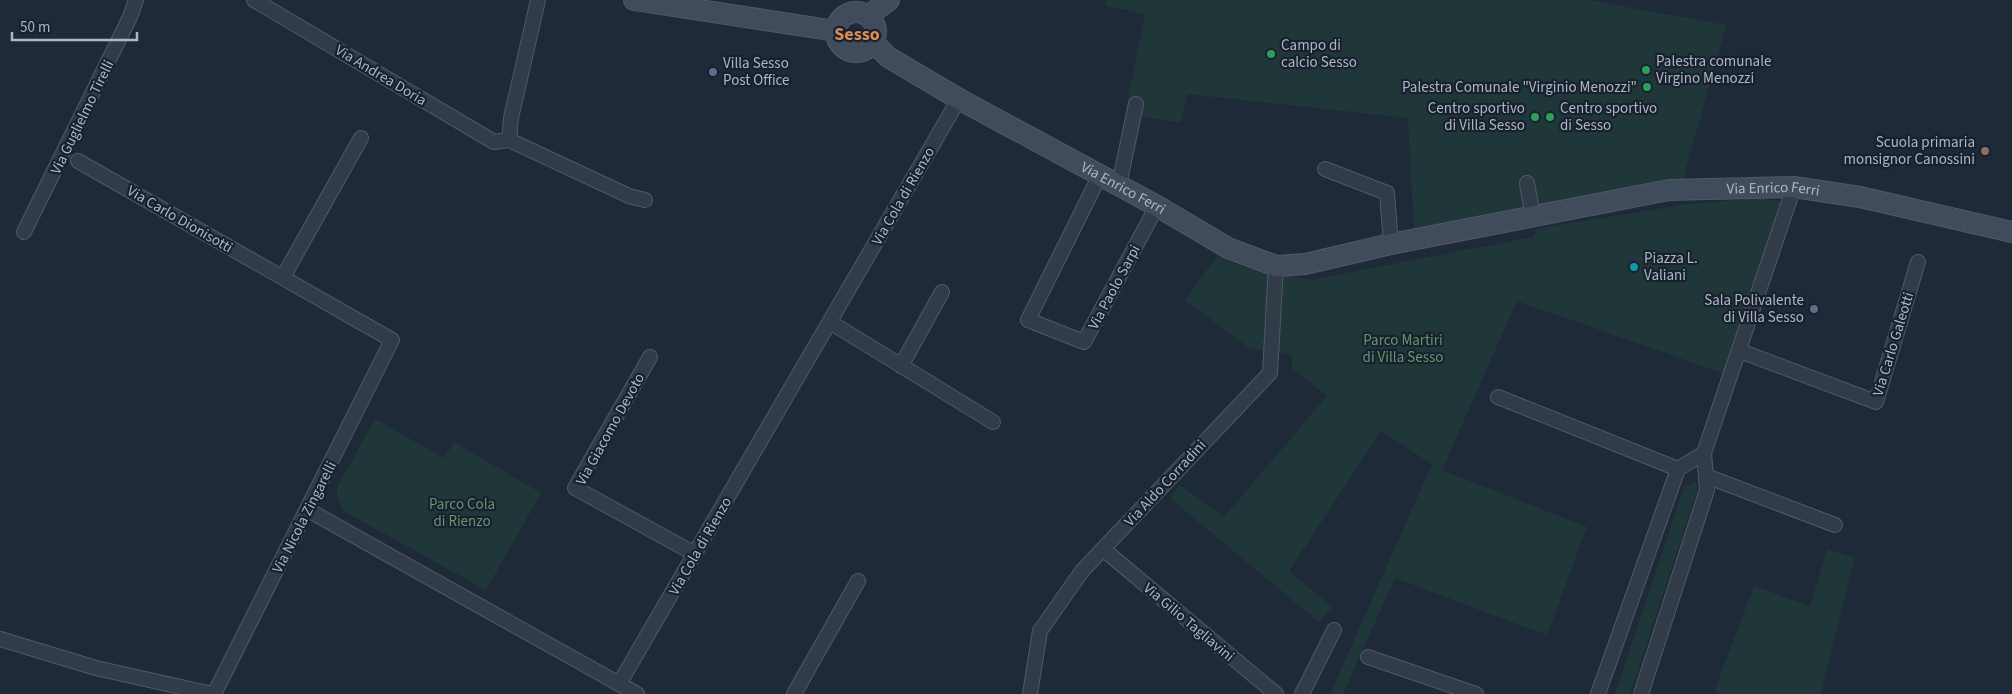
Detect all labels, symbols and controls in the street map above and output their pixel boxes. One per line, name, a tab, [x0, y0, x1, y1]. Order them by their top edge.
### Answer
scale bar	[12, 10, 138, 42]
text: 50 m	[20, 17, 50, 38]
district label: Sesso	[834, 22, 880, 47]
place label: Campo di calcio Sesso	[1281, 35, 1357, 73]
street label: Via Andrea Doria	[331, 40, 430, 111]
marker: Campo di calcio Sesso	[1265, 48, 1277, 60]
place label: Palestra comunale Virgino Menozzi	[1656, 51, 1771, 89]
place label: Villa Sesso Post Office	[723, 53, 790, 91]
street label: Via Guglielmo Tirelli	[46, 56, 119, 178]
marker: Palestra comunale Virgino Menozzi	[1640, 64, 1652, 76]
marker: Villa Sesso Post Office	[707, 66, 719, 78]
place label: Palestra Comunale "Virginio Menozzi"	[1402, 77, 1637, 98]
marker: Palestra Comunale "Virginio Menozzi"	[1641, 81, 1653, 93]
place label: Centro sportivo di Villa Sesso	[1428, 98, 1525, 136]
place label: Centro sportivo di Sesso	[1560, 98, 1657, 136]
marker: Centro sportivo di Villa Sesso	[1529, 111, 1541, 123]
marker: Centro sportivo di Sesso	[1544, 111, 1556, 123]
place label: Scuola primaria monsignor Canossini	[1844, 132, 1975, 170]
street label: Via Cola di Rienzo	[867, 143, 940, 249]
marker: Scuola primaria monsignor Canossini	[1979, 145, 1991, 157]
street label: Via Enrico Ferri	[1077, 157, 1169, 220]
street label: Via Enrico Ferri	[1726, 177, 1821, 202]
street label: Via Carlo Dionisotti	[123, 181, 236, 258]
street label: Via Paolo Sarpi	[1083, 241, 1146, 333]
place label: Piazza L. Valiani	[1644, 248, 1698, 286]
marker: Piazza L. Valiani	[1628, 261, 1640, 273]
place label: Sala Polivalente di Villa Sesso	[1704, 290, 1804, 328]
street label: Via Carlo Galeotti	[1868, 290, 1919, 399]
marker: Sala Polivalente di Villa Sesso	[1808, 303, 1820, 315]
park label: Parco Martiri di Villa Sesso	[1363, 330, 1443, 368]
street label: Via Giacomo Devoto	[571, 369, 650, 489]
street label: Via Aldo Corradini	[1120, 435, 1211, 531]
street label: Via Nicola Zingarelli	[267, 458, 342, 577]
street label: Via Cola di Rienzo	[664, 493, 737, 599]
park label: Parco Cola di Rienzo	[429, 494, 495, 532]
street label: Via Gilio Tagliavini	[1139, 578, 1239, 667]

